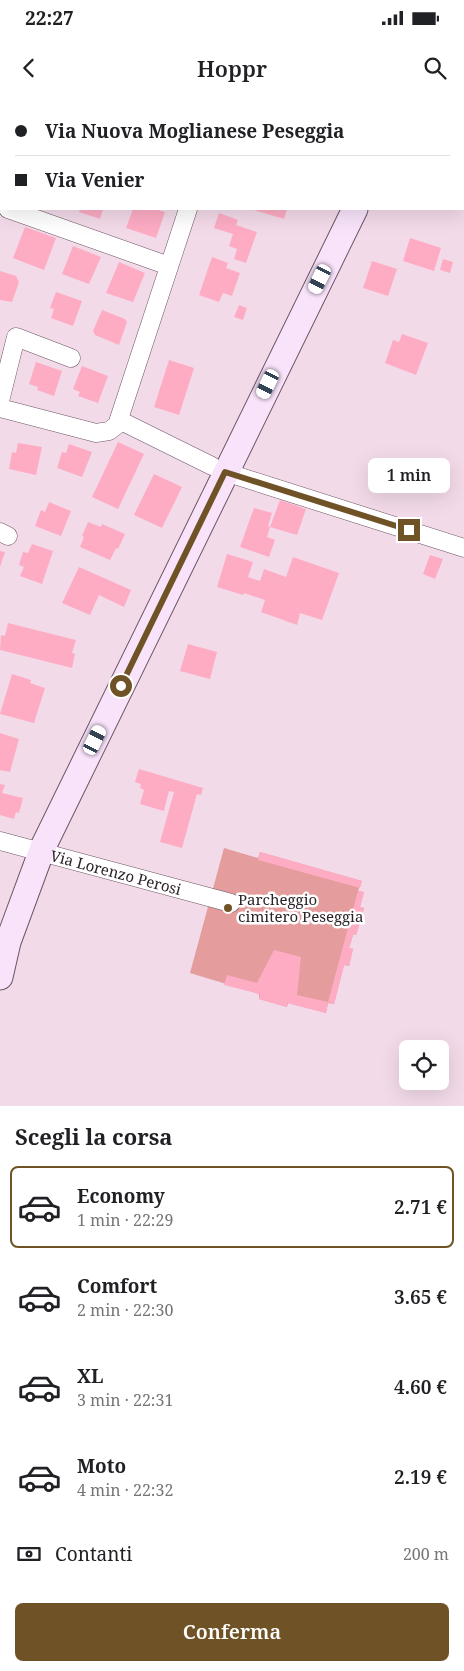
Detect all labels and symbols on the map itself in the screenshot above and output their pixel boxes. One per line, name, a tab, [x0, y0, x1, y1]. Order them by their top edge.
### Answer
car	[306, 262, 333, 296]
car	[254, 367, 281, 401]
callout: 1 min	[368, 458, 450, 492]
route end	[398, 519, 420, 541]
route start	[110, 675, 132, 697]
car	[81, 723, 108, 757]
street label: Via Lorenzo Perosi	[48, 845, 184, 899]
place label: Parcheggio cimitero Peseggia	[238, 889, 363, 926]
marker: Parcheggio cimitero Peseggia	[222, 902, 234, 914]

